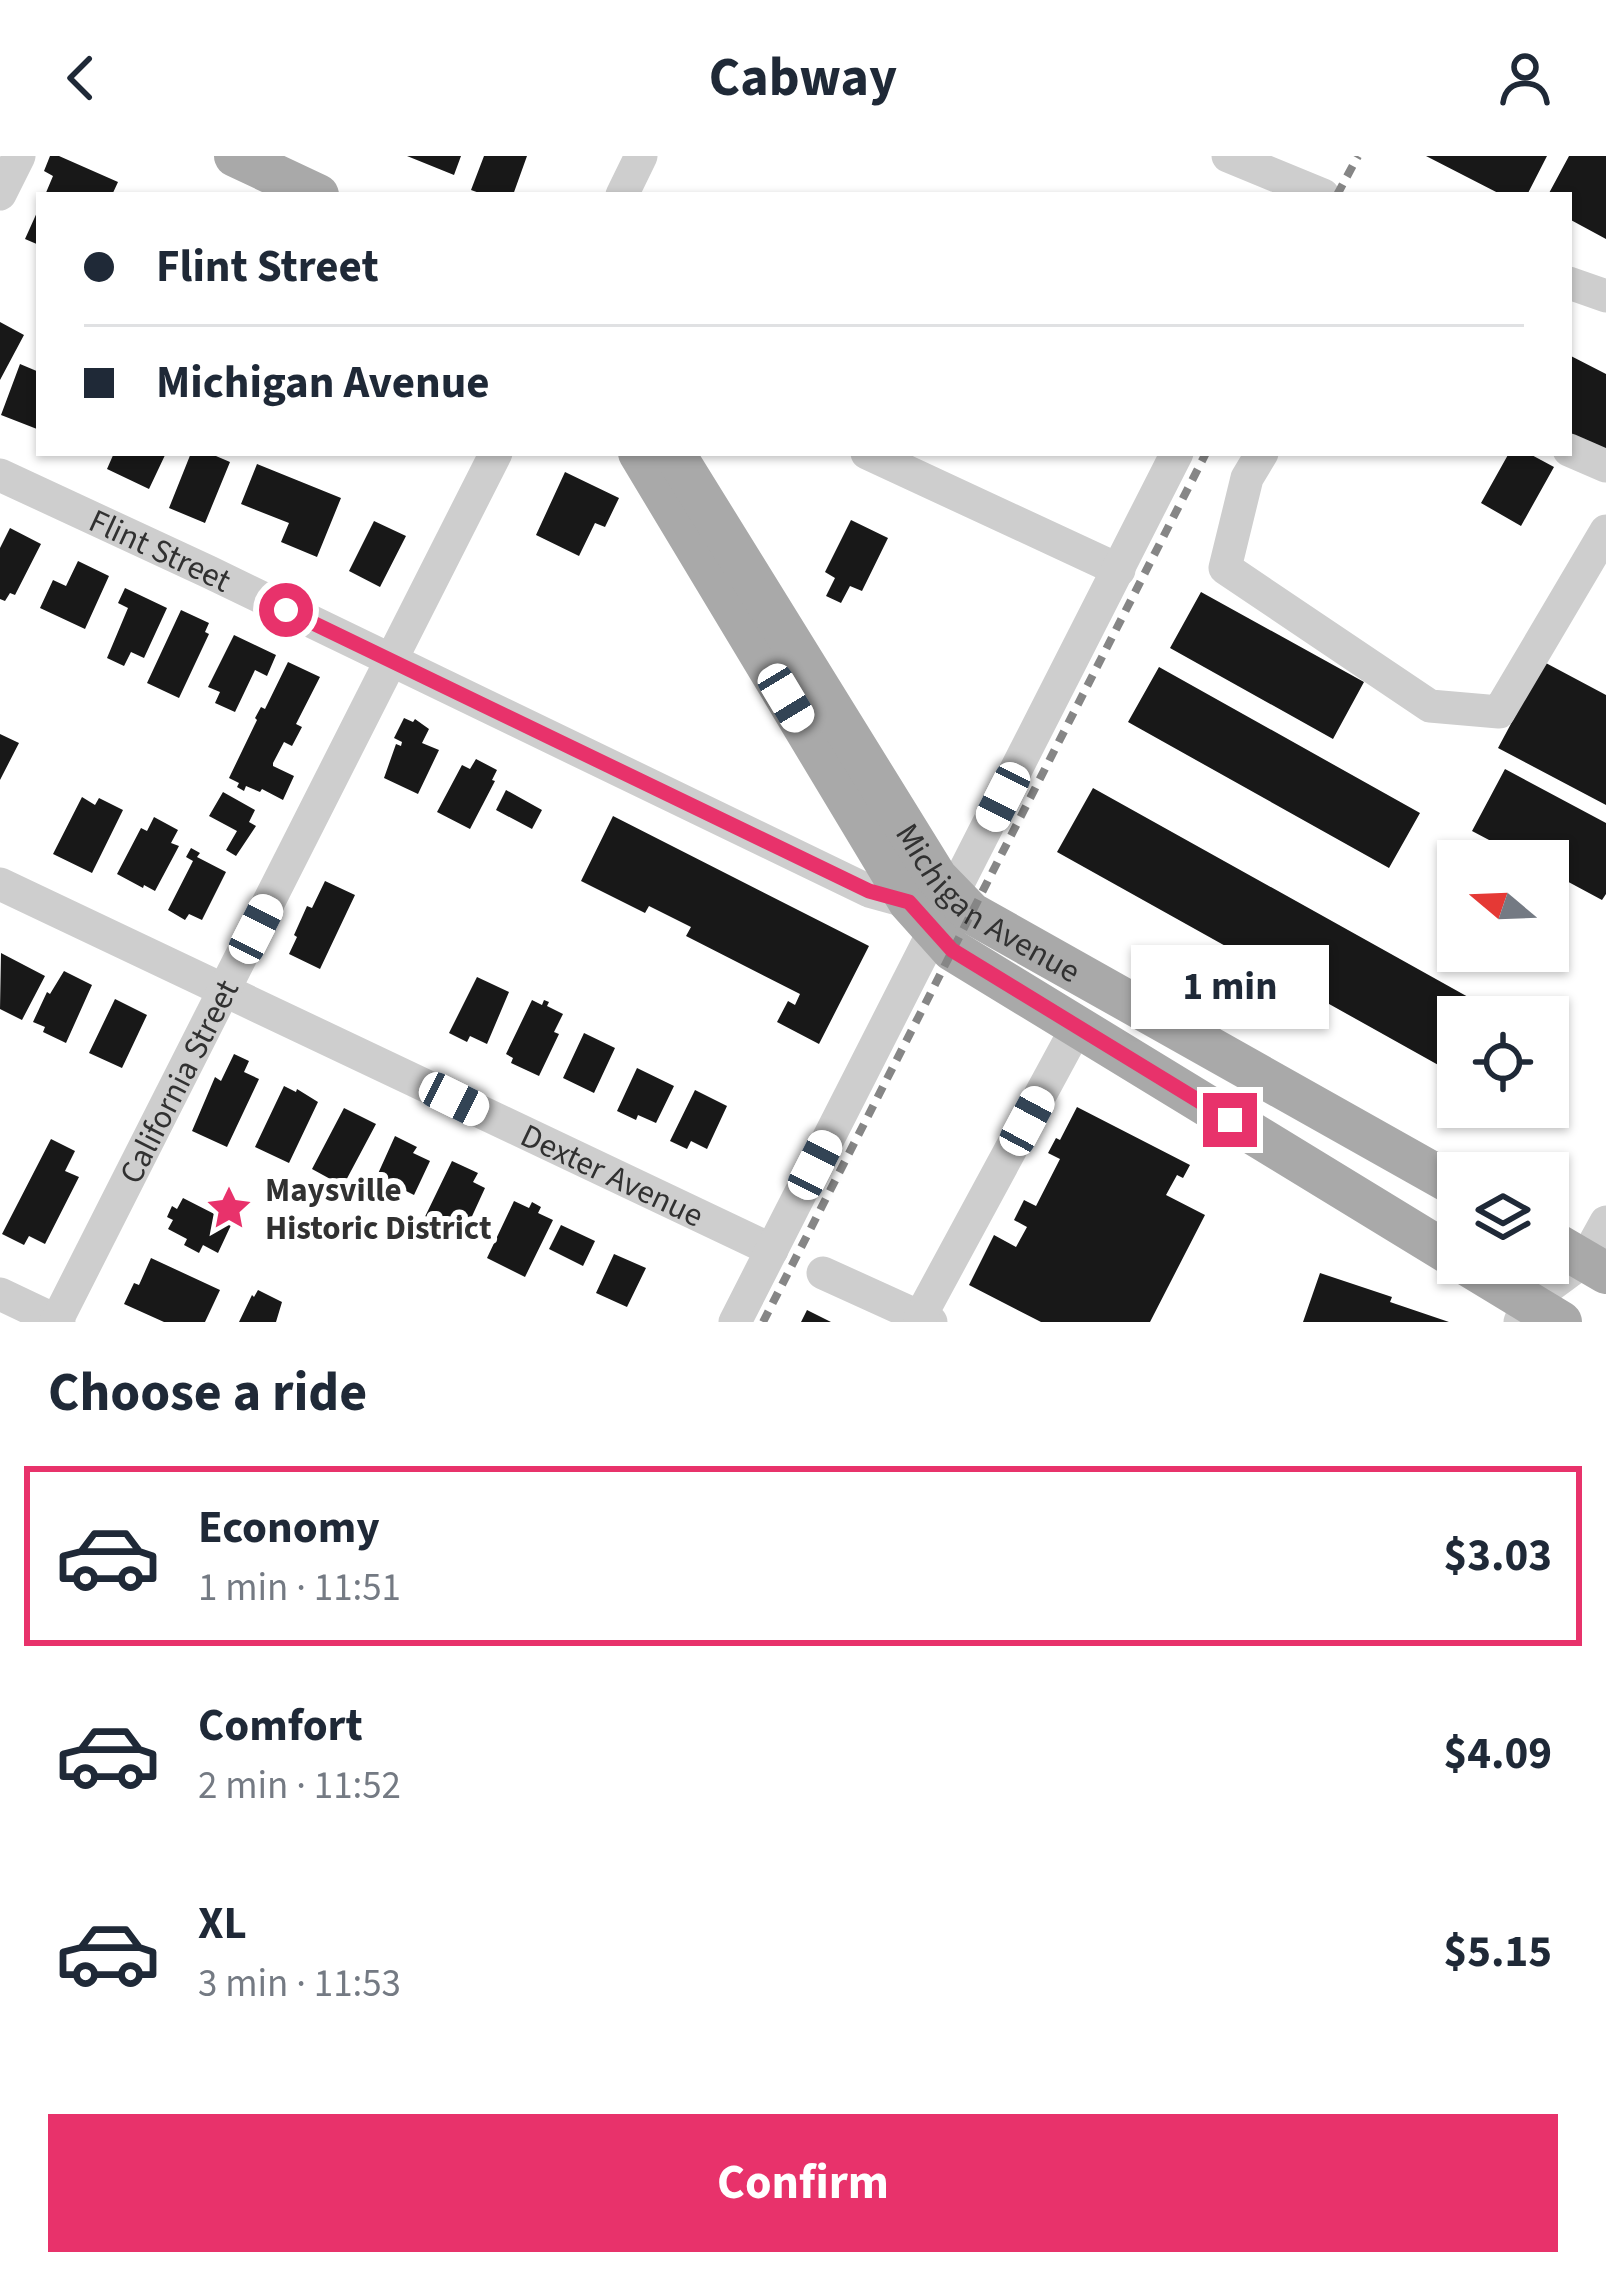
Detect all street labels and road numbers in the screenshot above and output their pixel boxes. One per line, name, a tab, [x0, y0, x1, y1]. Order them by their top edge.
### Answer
street label: Flint Street	[81, 498, 239, 604]
street label: Michigan Avenue	[884, 815, 1089, 995]
street label: California Street	[108, 972, 251, 1192]
street label: Dexter Avenue	[513, 1112, 711, 1239]

